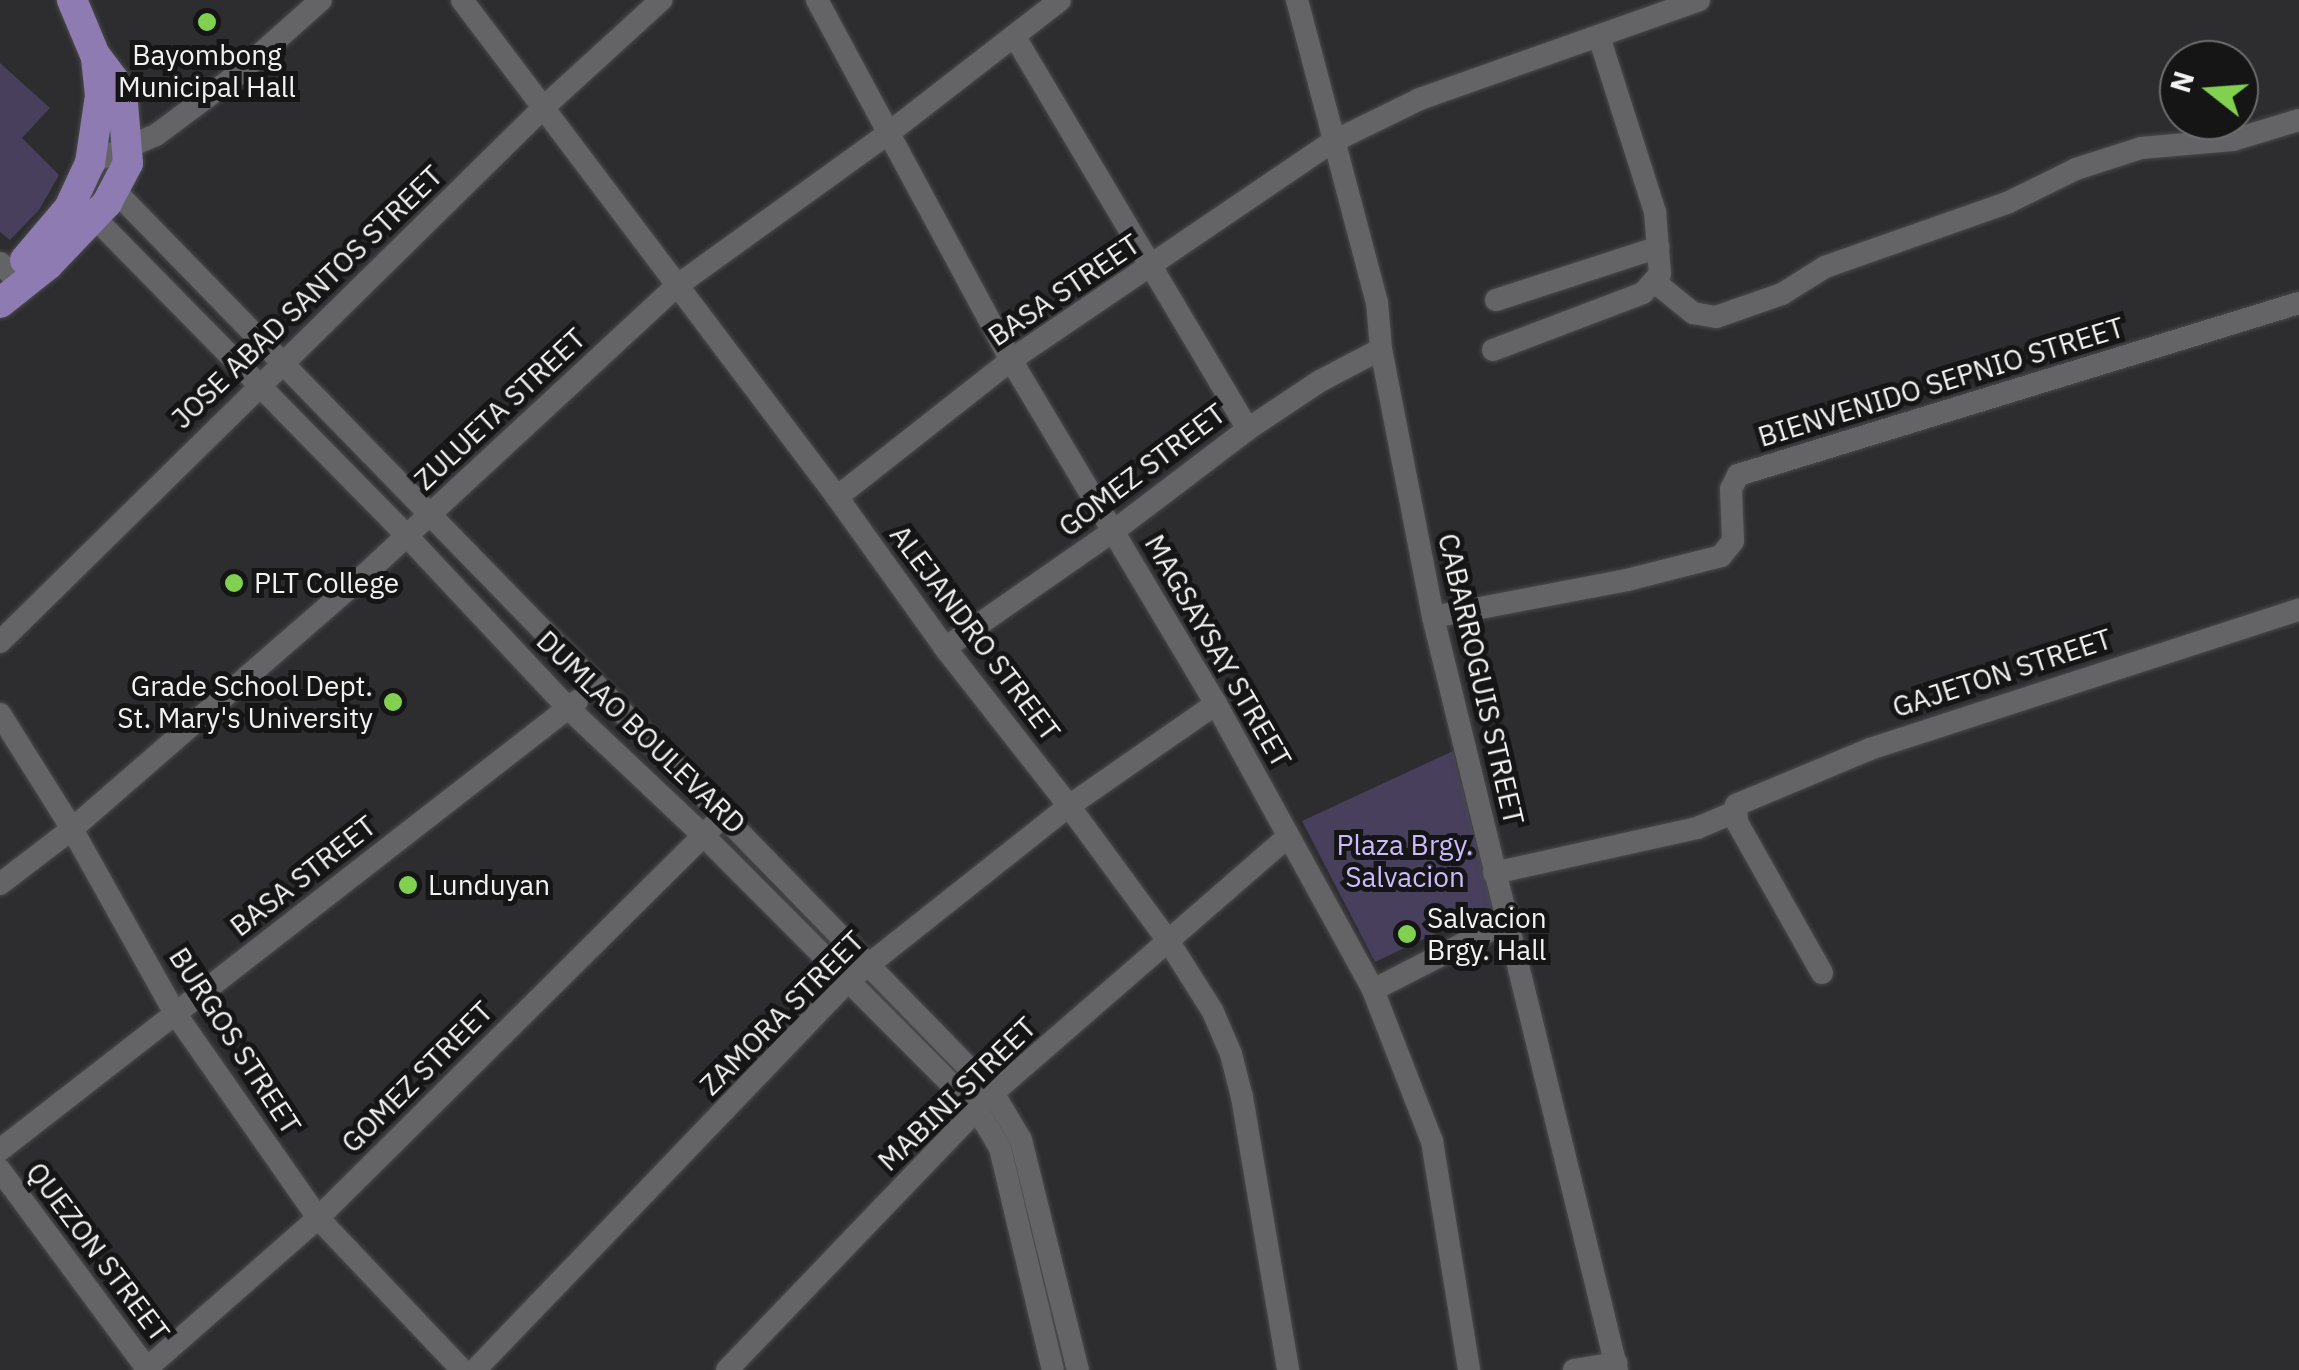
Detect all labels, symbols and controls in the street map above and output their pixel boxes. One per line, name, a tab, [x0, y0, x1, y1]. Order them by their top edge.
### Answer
marker: Bayombong Municipal Hall	[196, 11, 218, 33]
place label: Bayombong Municipal Hall	[118, 38, 296, 104]
north arrow	[2159, 40, 2259, 140]
text: N	[2161, 67, 2202, 97]
street label: JOSE ABAD SANTOS STREET	[165, 159, 449, 435]
street label: BASA STREET	[982, 227, 1146, 353]
street label: BIENVENIDO SEPNIO STREET	[1754, 310, 2128, 454]
street label: ZULUETA STREET	[408, 321, 592, 497]
street label: GOMEZ STREET	[1052, 396, 1232, 544]
street label: ALEJANDRO STREET	[883, 519, 1067, 747]
street label: MAGSAYSAY STREET	[1138, 529, 1298, 773]
street label: CABARROGUIS STREET	[1431, 530, 1531, 828]
place label: PLT College	[254, 566, 399, 600]
marker: PLT College	[223, 572, 245, 594]
street label: GAJETON STREET	[1888, 622, 2116, 724]
street label: DUMLAO BOULEVARD	[530, 624, 752, 840]
place label: Grade School Dept. St. Mary's University	[117, 669, 373, 735]
marker: Grade School Dept. St. Mary's University	[382, 691, 404, 713]
street label: BASA STREET	[224, 809, 382, 943]
park label: Plaza Brgy. Salvacion	[1337, 828, 1473, 894]
place label: Lunduyan	[428, 868, 550, 902]
marker: Lunduyan	[397, 874, 419, 896]
place label: Salvacion Brgy. Hall	[1427, 901, 1547, 967]
marker: Salvacion Brgy. Hall	[1396, 923, 1418, 945]
street label: ZAMORA STREET	[693, 924, 871, 1102]
street label: BURGOS STREET	[162, 941, 308, 1141]
street label: GOMEZ STREET	[335, 995, 499, 1159]
street label: MABINI STREET	[871, 1010, 1043, 1178]
street label: QUEZON STREET	[20, 1156, 176, 1348]

